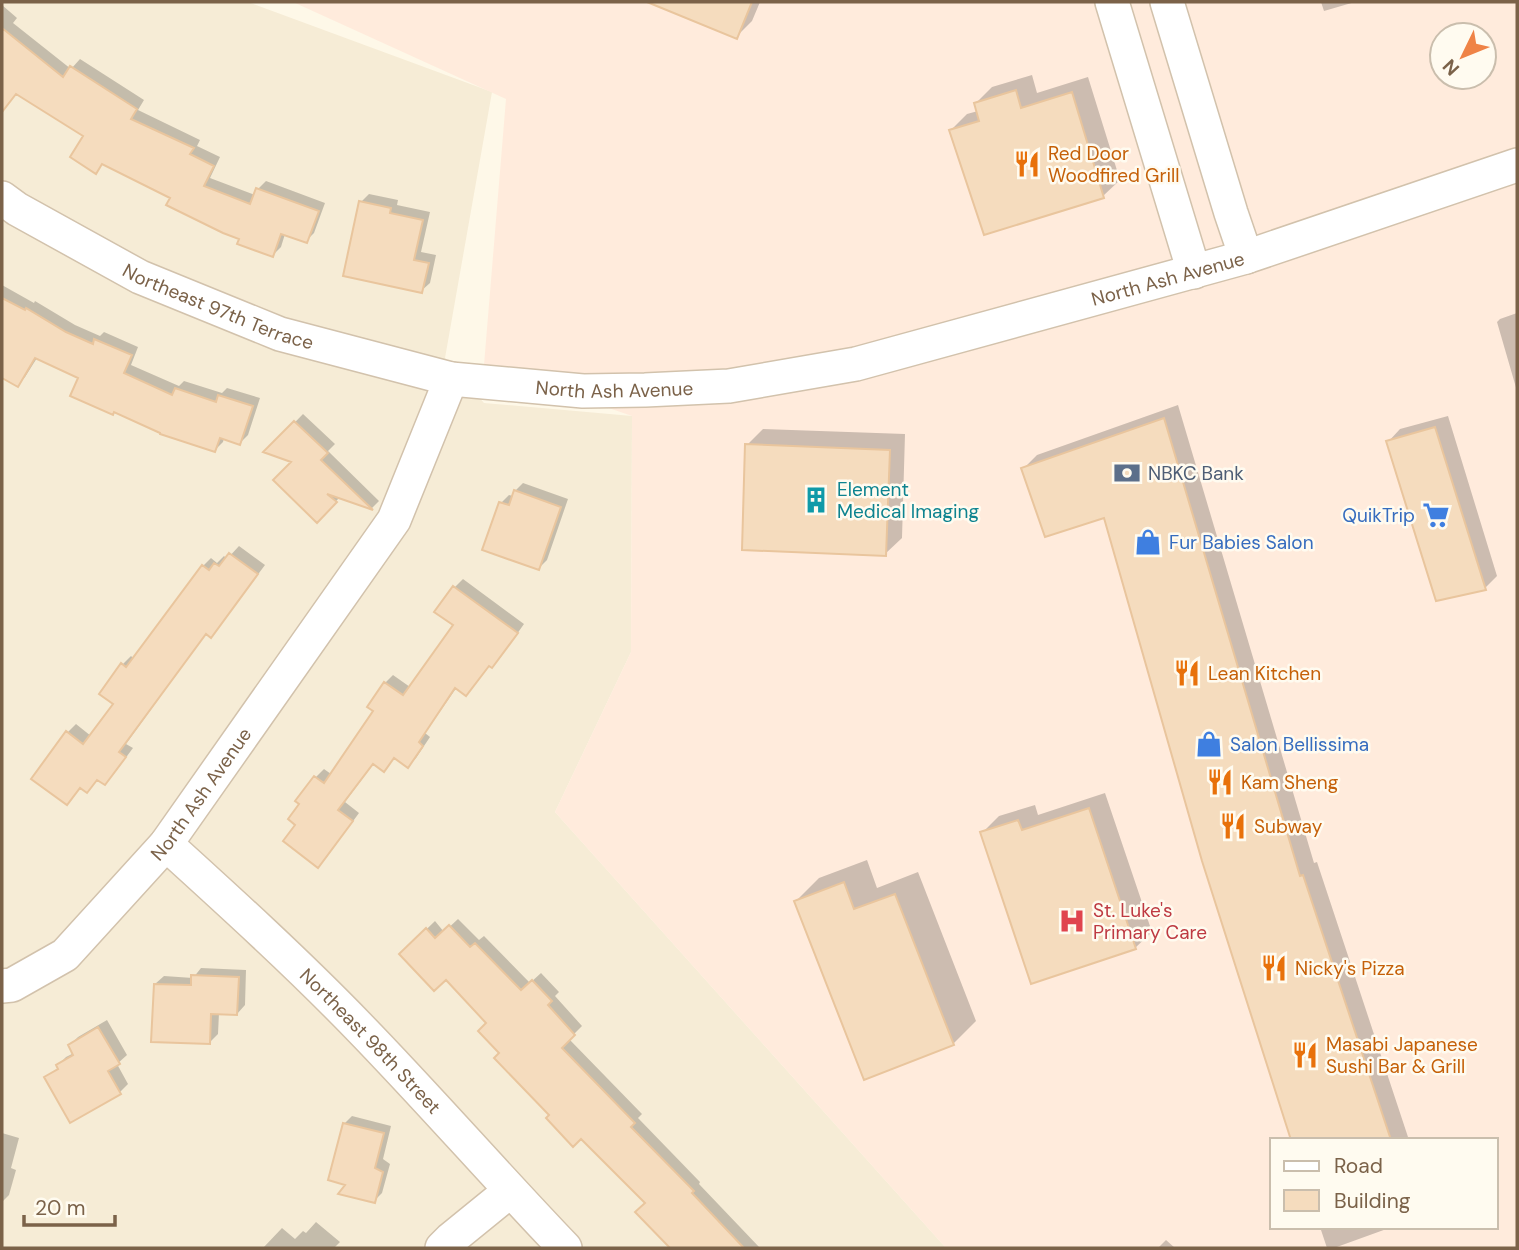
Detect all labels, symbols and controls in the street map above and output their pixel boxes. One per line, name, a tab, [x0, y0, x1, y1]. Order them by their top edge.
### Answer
north arrow	[1428, 21, 1498, 91]
text: N	[1437, 54, 1465, 81]
place label: Red Door Woodfired Grill	[1048, 141, 1179, 188]
restaurant icon: Red Door Woodfired Grill	[1012, 149, 1042, 179]
street label: North Ash Avenue	[1088, 246, 1247, 311]
street label: Northeast 97th Terrace	[118, 257, 316, 355]
street label: North Ash Avenue	[535, 374, 694, 404]
bank icon: NBKC Bank	[1112, 458, 1142, 488]
place label: NBKC Bank	[1148, 461, 1244, 486]
place label: Element Medical Imaging	[837, 477, 980, 524]
building icon: Element Medical Imaging	[801, 485, 831, 515]
supermarket icon: QuikTrip	[1421, 500, 1451, 530]
place label: QuikTrip	[1342, 503, 1415, 528]
shop icon: Fur Babies Salon	[1133, 527, 1163, 557]
place label: Fur Babies Salon	[1169, 530, 1314, 555]
restaurant icon: Lean Kitchen	[1172, 658, 1202, 688]
place label: Lean Kitchen	[1208, 661, 1321, 686]
street label: North Ash Avenue	[145, 722, 257, 866]
shop icon: Salon Bellissima	[1194, 729, 1224, 759]
place label: Salon Bellissima	[1230, 732, 1369, 757]
restaurant icon: Kam Sheng	[1205, 767, 1235, 797]
place label: Kam Sheng	[1241, 770, 1339, 795]
restaurant icon: Subway	[1218, 811, 1248, 841]
place label: Subway	[1254, 814, 1323, 839]
place label: St. Luke's Primary Care	[1093, 898, 1207, 945]
hospital icon: St. Luke's Primary Care	[1057, 906, 1087, 936]
restaurant icon: Nicky's Pizza	[1259, 953, 1289, 983]
place label: Nicky's Pizza	[1295, 956, 1405, 981]
street label: Northeast 98th Street	[295, 963, 447, 1119]
place label: Masabi Japanese Sushi Bar & Grill	[1326, 1032, 1478, 1079]
restaurant icon: Masabi Japanese Sushi Bar & Grill	[1290, 1040, 1320, 1070]
legend	[1270, 1138, 1498, 1229]
text: Road	[1334, 1152, 1383, 1180]
scale bar	[24, 1184, 116, 1228]
text: Building	[1334, 1187, 1411, 1215]
text: 20 m	[35, 1194, 86, 1222]

